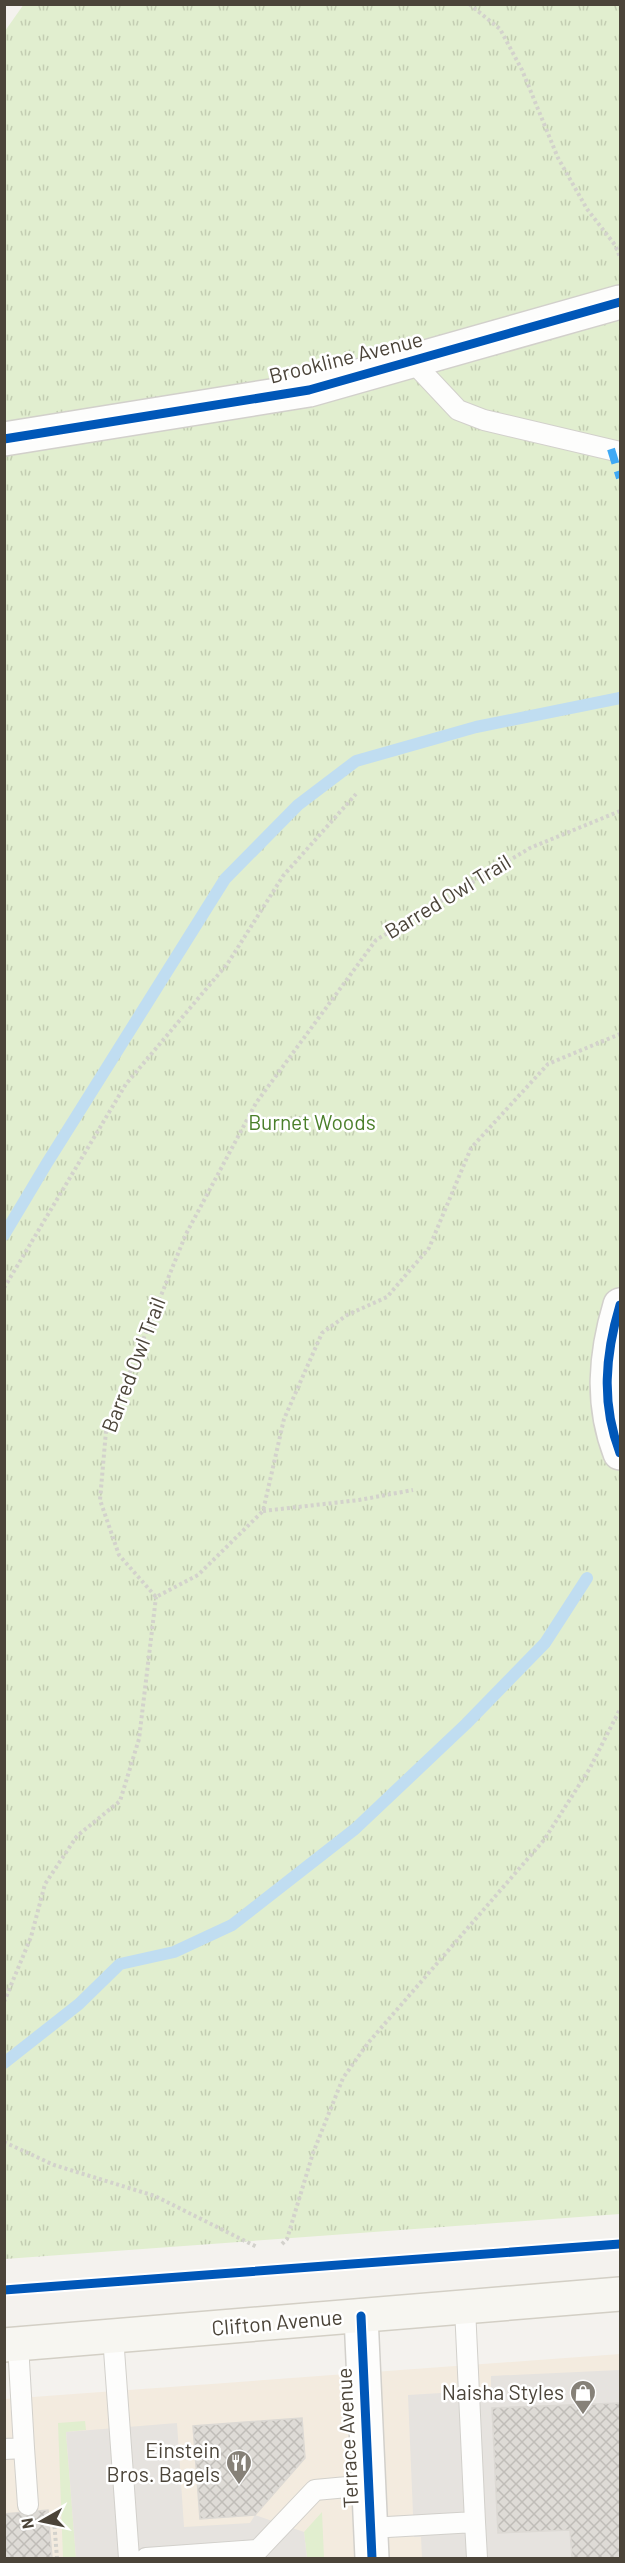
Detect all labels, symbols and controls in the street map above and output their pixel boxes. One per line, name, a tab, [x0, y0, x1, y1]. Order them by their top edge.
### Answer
street label: Brookline Avenue	[266, 325, 425, 388]
street label: Barred Owl Trail	[380, 848, 515, 943]
park label: Burnet Woods	[248, 1109, 376, 1134]
street label: Barred Owl Trail	[95, 1294, 170, 1435]
street label: Clifton Avenue	[210, 2303, 343, 2340]
street label: Terrace Avenue	[330, 2367, 363, 2509]
shop icon: Naisha Styles	[568, 2378, 598, 2416]
place label: Naisha Styles	[442, 2379, 564, 2404]
place label: Einstein Bros. Bagels	[107, 2437, 220, 2486]
restaurant icon: Einstein Bros. Bagels	[224, 2448, 254, 2486]
north arrow	[12, 2491, 72, 2551]
text: N	[16, 2517, 37, 2530]

